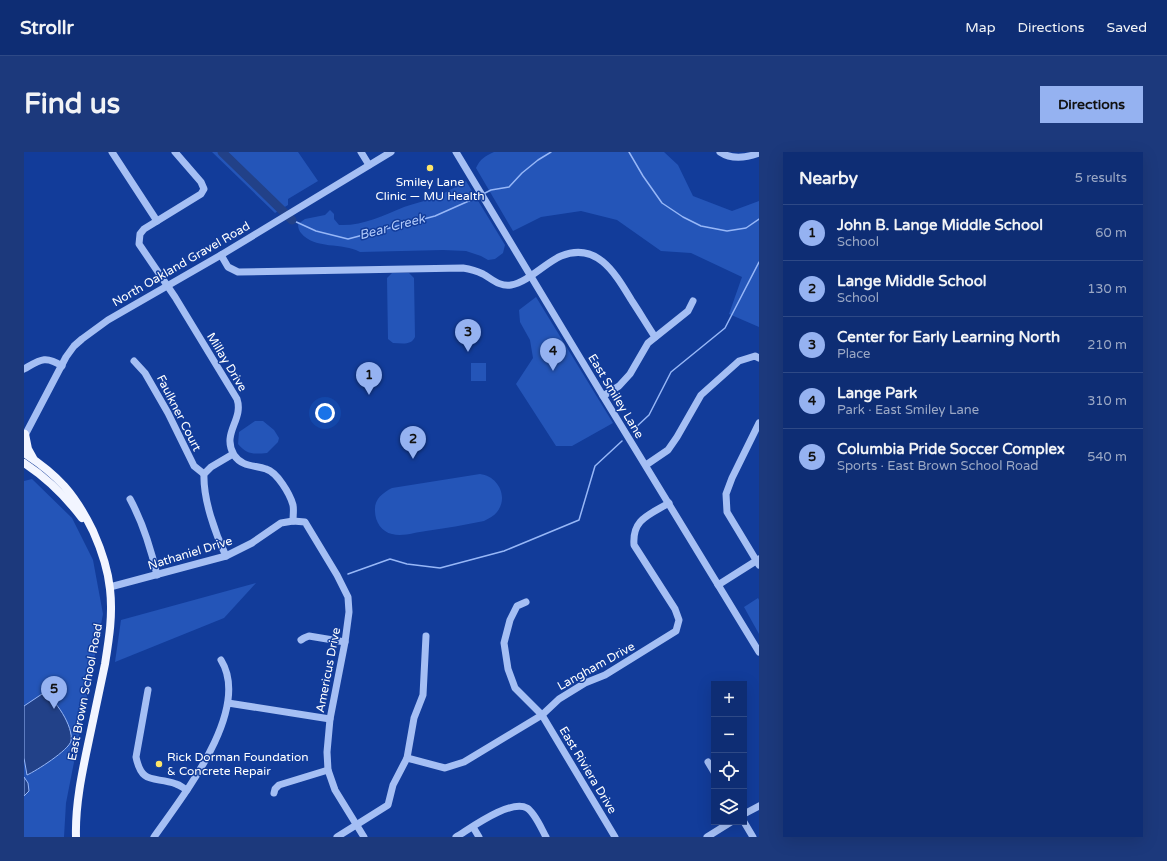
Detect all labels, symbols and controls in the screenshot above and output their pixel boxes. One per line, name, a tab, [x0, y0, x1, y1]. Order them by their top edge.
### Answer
text: Strollr	[20, 17, 74, 39]
text: Map	[965, 19, 996, 36]
text: Directions	[1018, 19, 1085, 36]
text: Saved	[1107, 19, 1147, 36]
button: Directions	[1040, 86, 1143, 123]
text: Find us	[24, 87, 120, 121]
marker: Smiley Lane Clinic — MU Health	[425, 163, 435, 173]
text: Nearby	[799, 168, 858, 189]
text: 5 results	[1075, 170, 1127, 186]
place label: Smiley Lane Clinic — MU Health	[375, 175, 485, 203]
water label: Bear Creek	[357, 210, 428, 243]
text: John B. Lange Middle School	[837, 216, 1043, 234]
street label: North Oakland Gravel Road	[110, 219, 252, 309]
text: 1	[808, 225, 816, 241]
text: 60 m	[1095, 225, 1127, 241]
text: School	[837, 234, 879, 250]
text: Lange Middle School	[837, 272, 987, 290]
text: 2	[808, 281, 816, 297]
text: 130 m	[1087, 281, 1127, 297]
text: School	[837, 290, 879, 306]
pin: 3	[455, 319, 481, 352]
text: Center for Early Learning North	[837, 328, 1060, 346]
street label: Millay Drive	[204, 330, 250, 394]
text: 3	[808, 337, 816, 353]
text: 210 m	[1087, 337, 1127, 353]
pin: 4	[540, 338, 566, 371]
text: Place	[837, 346, 870, 362]
street label: East Smiley Lane	[585, 351, 647, 441]
pin: 1	[356, 362, 382, 395]
street label: Faulkner Court	[154, 373, 204, 454]
text: Lange Park	[837, 384, 917, 402]
text: 4	[808, 393, 816, 409]
text: 310 m	[1087, 393, 1127, 409]
text: Park · East Smiley Lane	[837, 402, 979, 418]
your location	[315, 403, 335, 423]
pin: 2	[400, 426, 426, 459]
text: Columbia Pride Soccer Complex	[837, 440, 1065, 458]
text: 5	[808, 449, 816, 465]
text: 540 m	[1087, 449, 1127, 465]
text: Sports · East Brown School Road	[837, 458, 1038, 474]
street label: Nathaniel Drive	[146, 533, 234, 573]
street label: East Brown School Road	[65, 622, 105, 762]
street label: Americus Drive	[313, 626, 343, 714]
street label: Langham Drive	[555, 639, 637, 693]
pin: 5	[41, 676, 67, 709]
map controls	[711, 681, 747, 825]
button: +	[711, 681, 747, 717]
button: −	[711, 717, 747, 753]
street label: East Riviera Drive	[556, 724, 620, 816]
place label: Rick Dorman Foundation & Concrete Repair	[167, 750, 309, 778]
button: locate	[711, 753, 747, 789]
marker: Rick Dorman Foundation & Concrete Repair	[154, 759, 164, 769]
button: layers	[711, 789, 747, 825]

